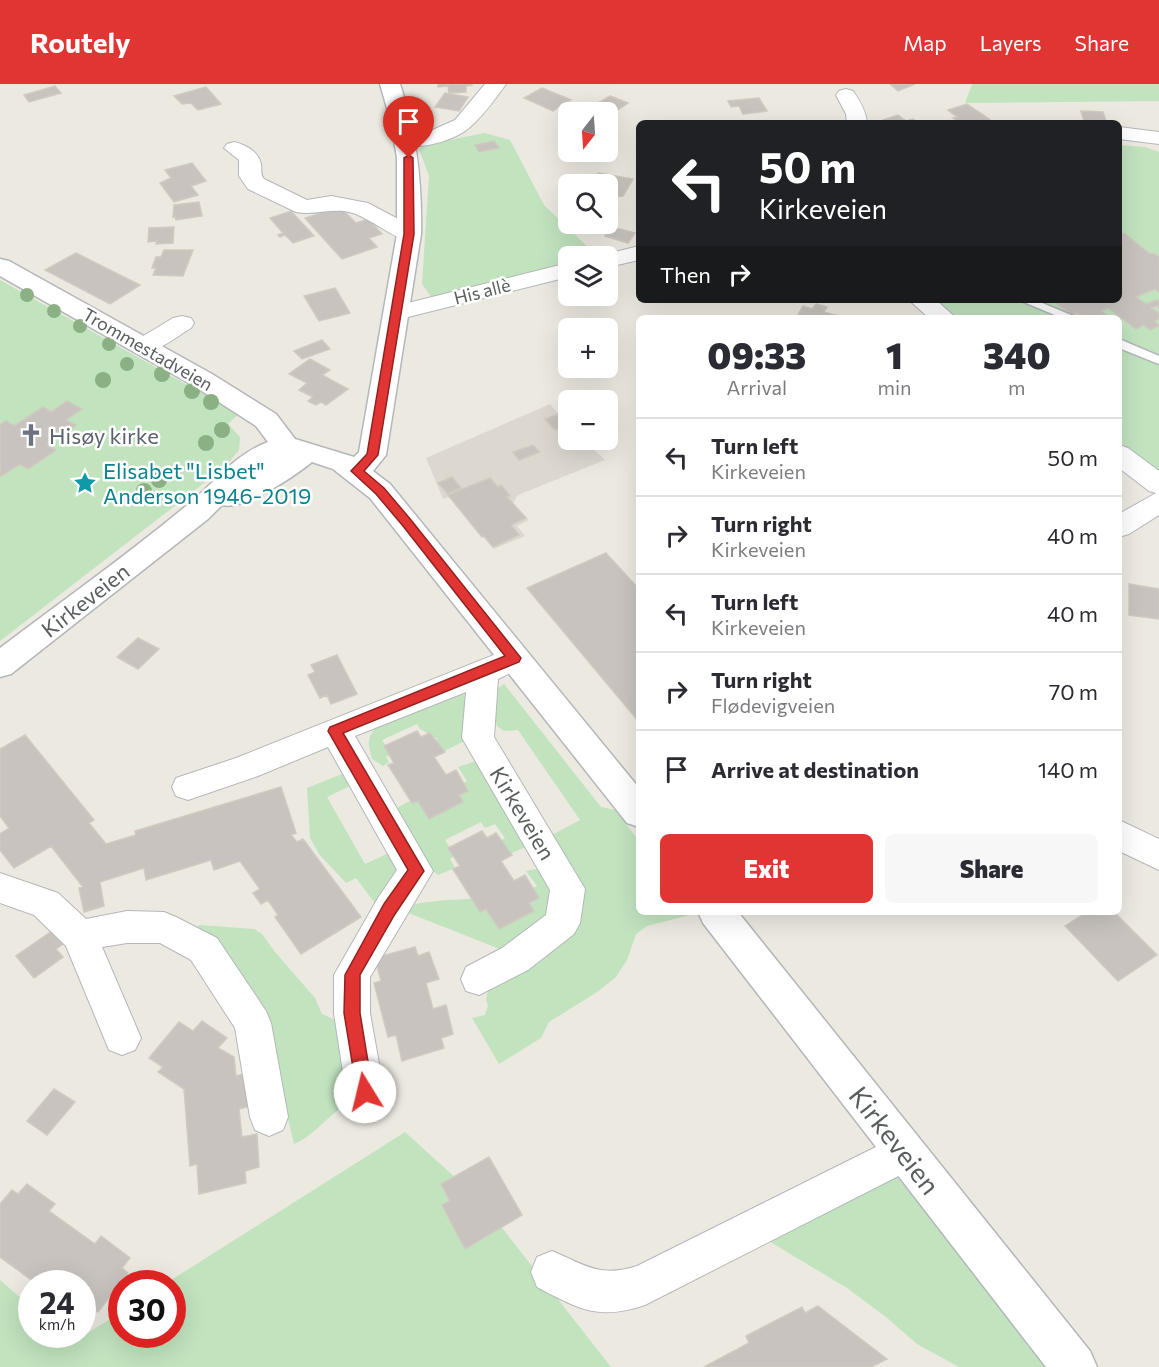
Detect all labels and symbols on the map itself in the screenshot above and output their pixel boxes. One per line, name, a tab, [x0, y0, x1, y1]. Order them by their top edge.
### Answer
pin	[383, 96, 434, 158]
north arrow	[558, 102, 618, 162]
street label: His allè	[451, 273, 513, 309]
street label: Trommestadveien	[79, 303, 217, 395]
church icon: Hisøy kirke	[18, 422, 44, 448]
place label: Hisøy kirke	[49, 422, 159, 449]
place label: Elisabet "Lisbet" Anderson 1946-2019	[103, 457, 311, 509]
place icon: Elisabet "Lisbet" Anderson 1946-2019	[72, 470, 98, 496]
street label: Kirkeveien	[36, 557, 134, 643]
street label: Kirkeveien	[485, 761, 561, 865]
position arrow	[333, 1060, 397, 1124]
street label: Kirkeveien	[843, 1079, 947, 1201]
speed limit sign: 30	[108, 1270, 186, 1348]

